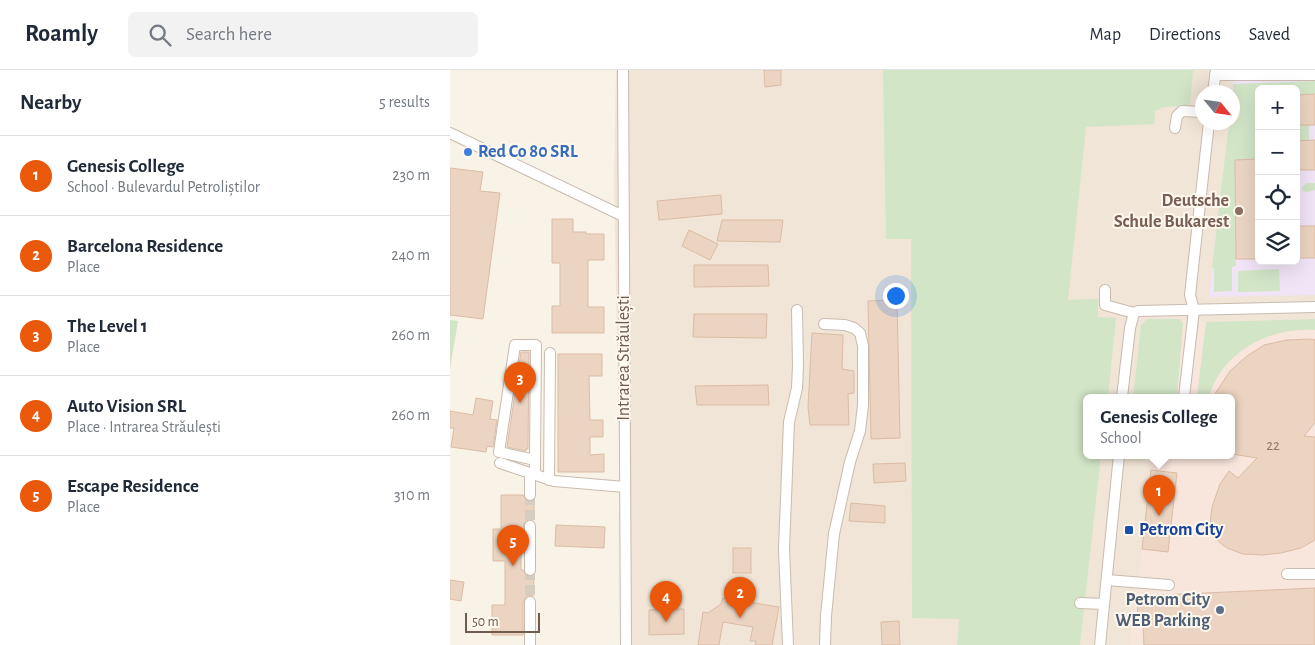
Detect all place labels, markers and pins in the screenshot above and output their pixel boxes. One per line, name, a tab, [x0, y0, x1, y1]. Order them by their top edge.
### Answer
place label: Red Co 80 SRL	[478, 143, 578, 161]
marker: Red Co 80 SRL	[462, 146, 474, 158]
place label: Deutsche Schule Bukarest	[1114, 192, 1229, 231]
marker: Deutsche Schule Bukarest	[1233, 205, 1245, 217]
pin: 3	[504, 362, 536, 403]
pin: 1	[1143, 475, 1175, 516]
place label: Petrom City	[1139, 521, 1224, 539]
marker: Petrom City	[1123, 524, 1135, 536]
pin: 5	[497, 525, 529, 566]
pin: 2	[724, 577, 756, 618]
pin: 4	[650, 581, 682, 622]
place label: Petrom City WEB Parking	[1115, 591, 1211, 630]
marker: Petrom City WEB Parking	[1214, 604, 1226, 616]

